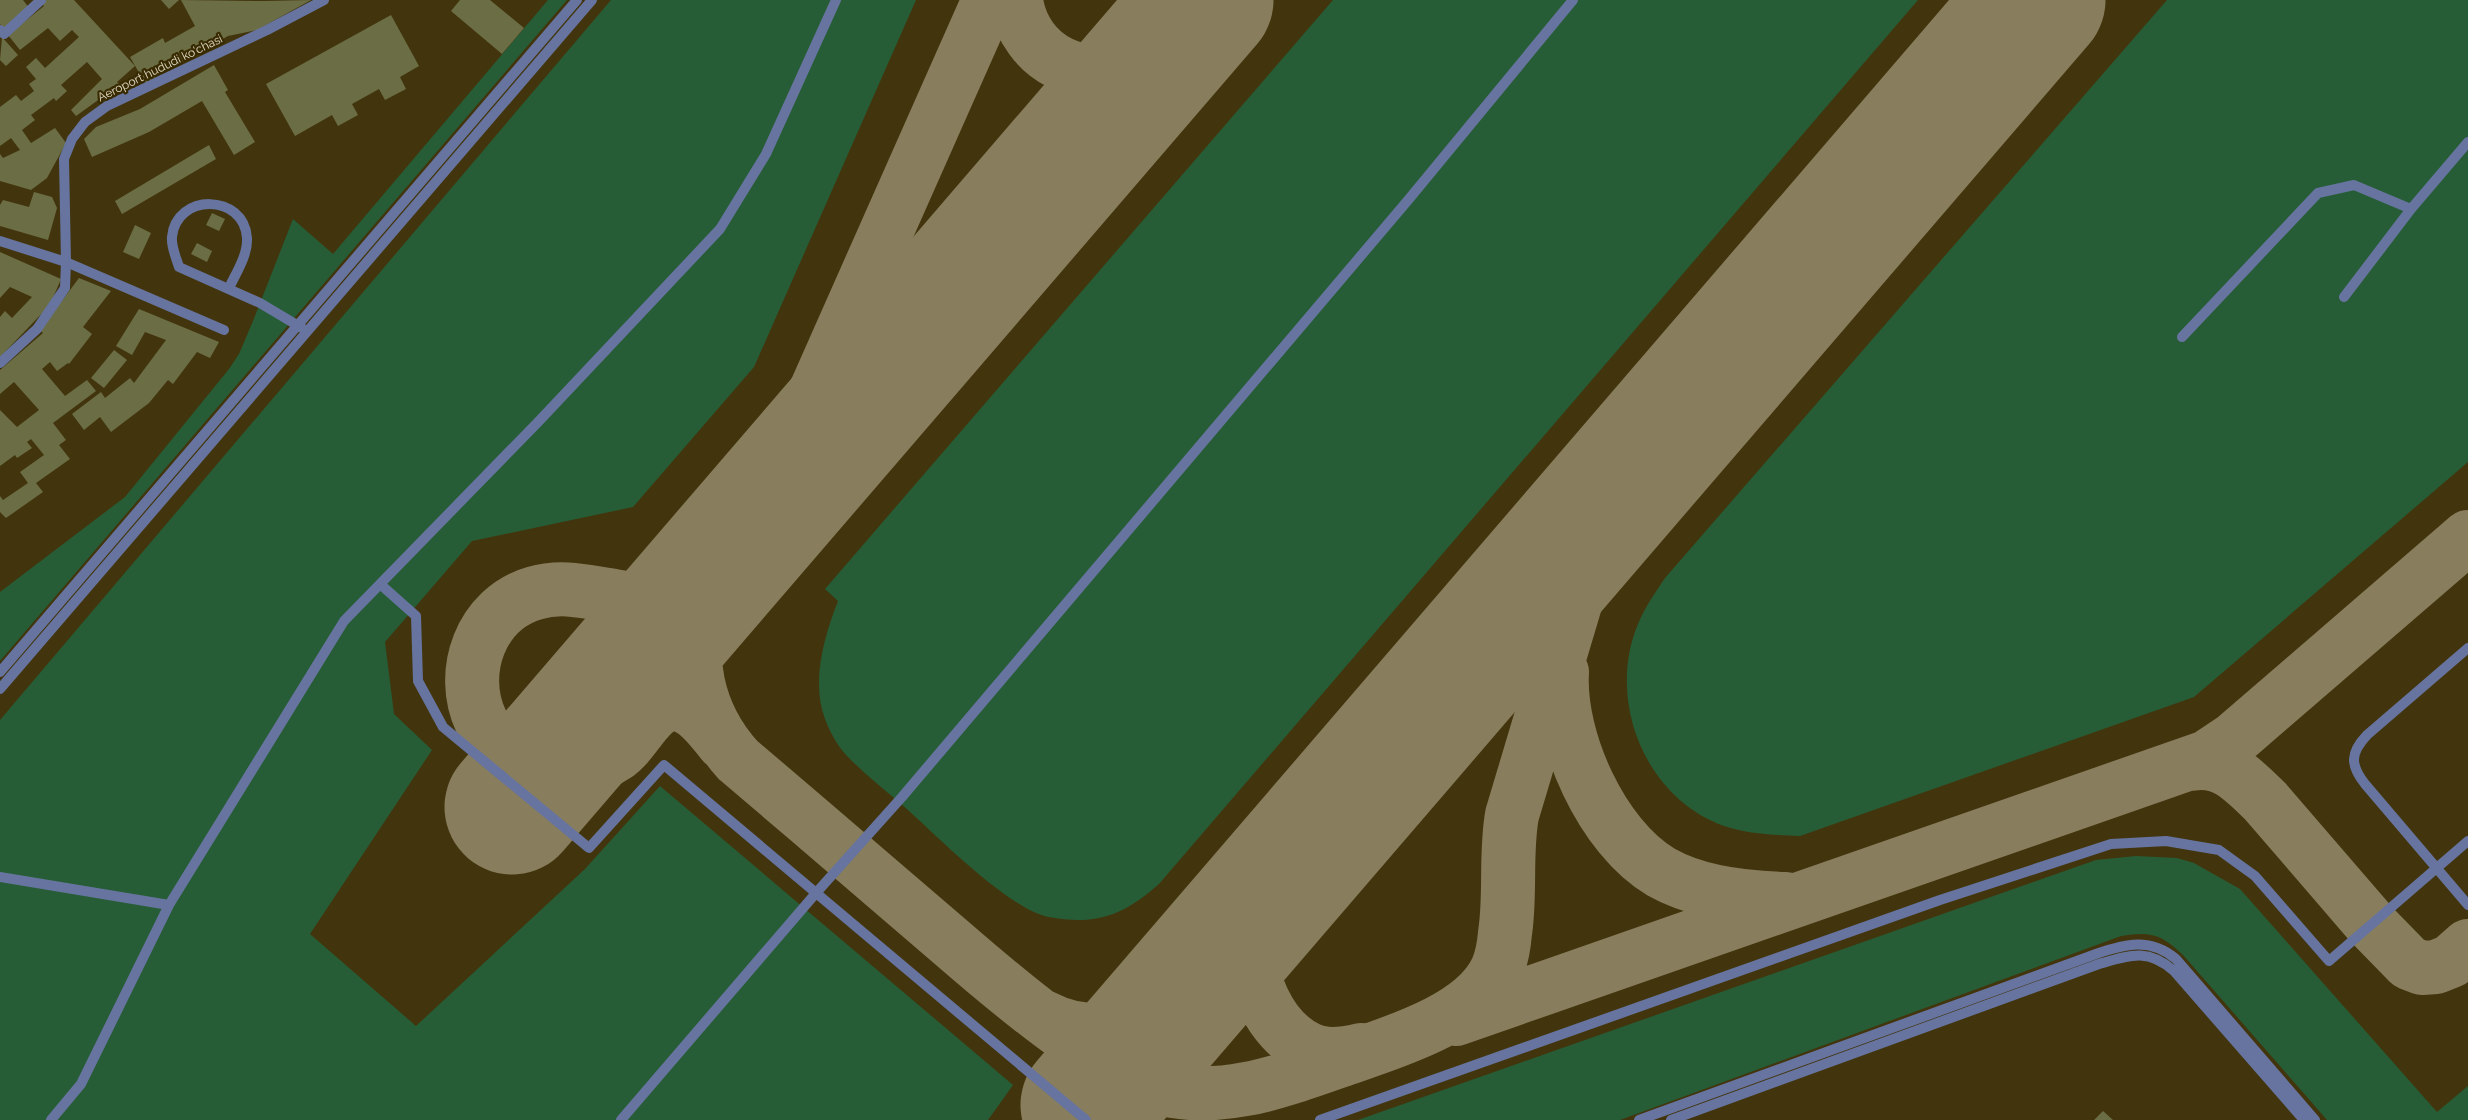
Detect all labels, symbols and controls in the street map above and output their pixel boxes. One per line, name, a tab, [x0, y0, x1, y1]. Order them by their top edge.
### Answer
street label: Aeroport hududi ko'chasi	[95, 32, 225, 104]

